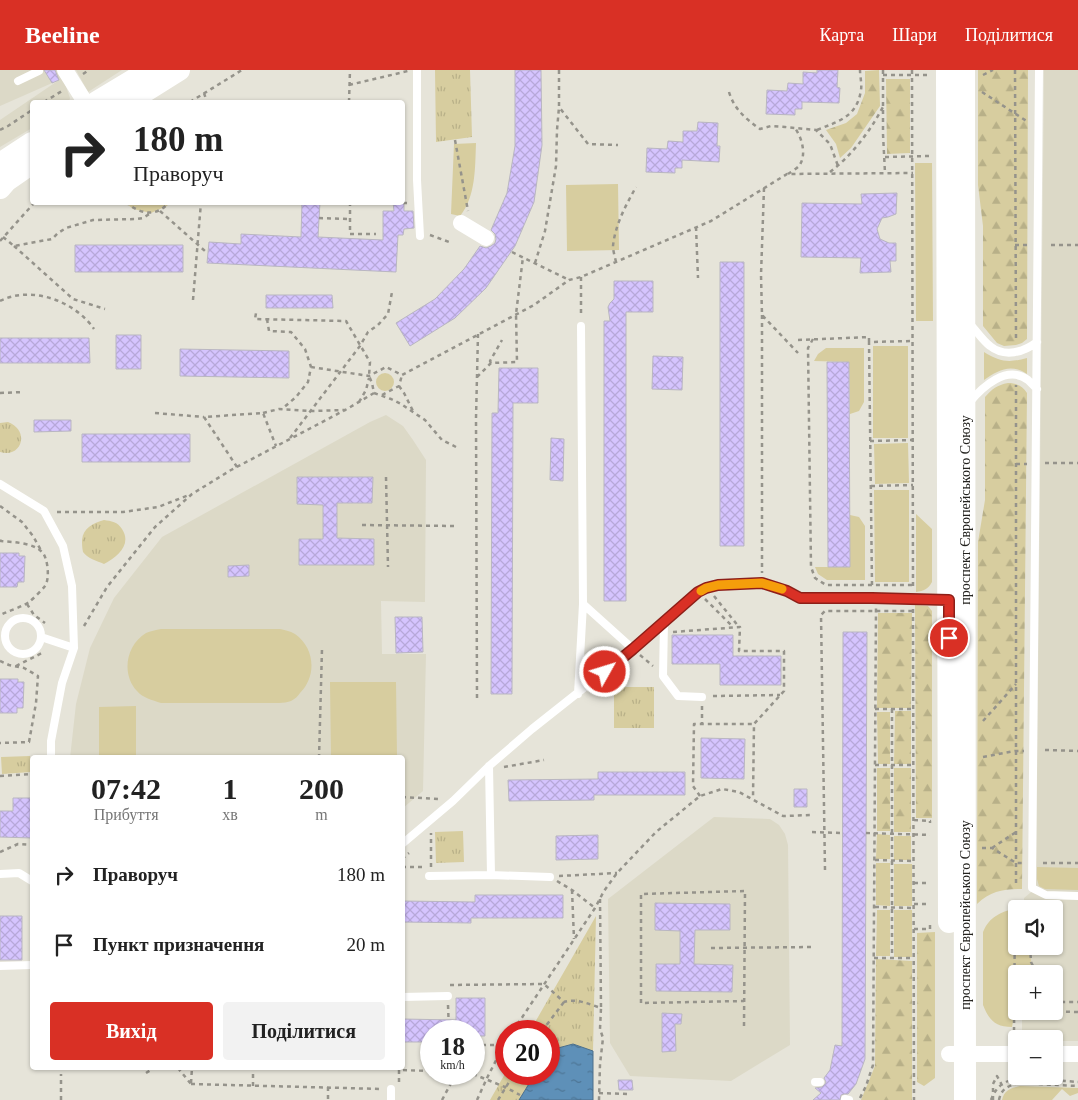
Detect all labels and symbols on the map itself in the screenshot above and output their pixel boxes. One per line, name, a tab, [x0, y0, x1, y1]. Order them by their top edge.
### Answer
street label: проспект Європейського Союзу	[958, 415, 973, 605]
pin	[928, 617, 970, 659]
position arrow	[578, 645, 630, 697]
street label: проспект Європейського Союзу	[958, 820, 973, 1010]
speed limit sign: 20	[495, 1020, 560, 1085]

